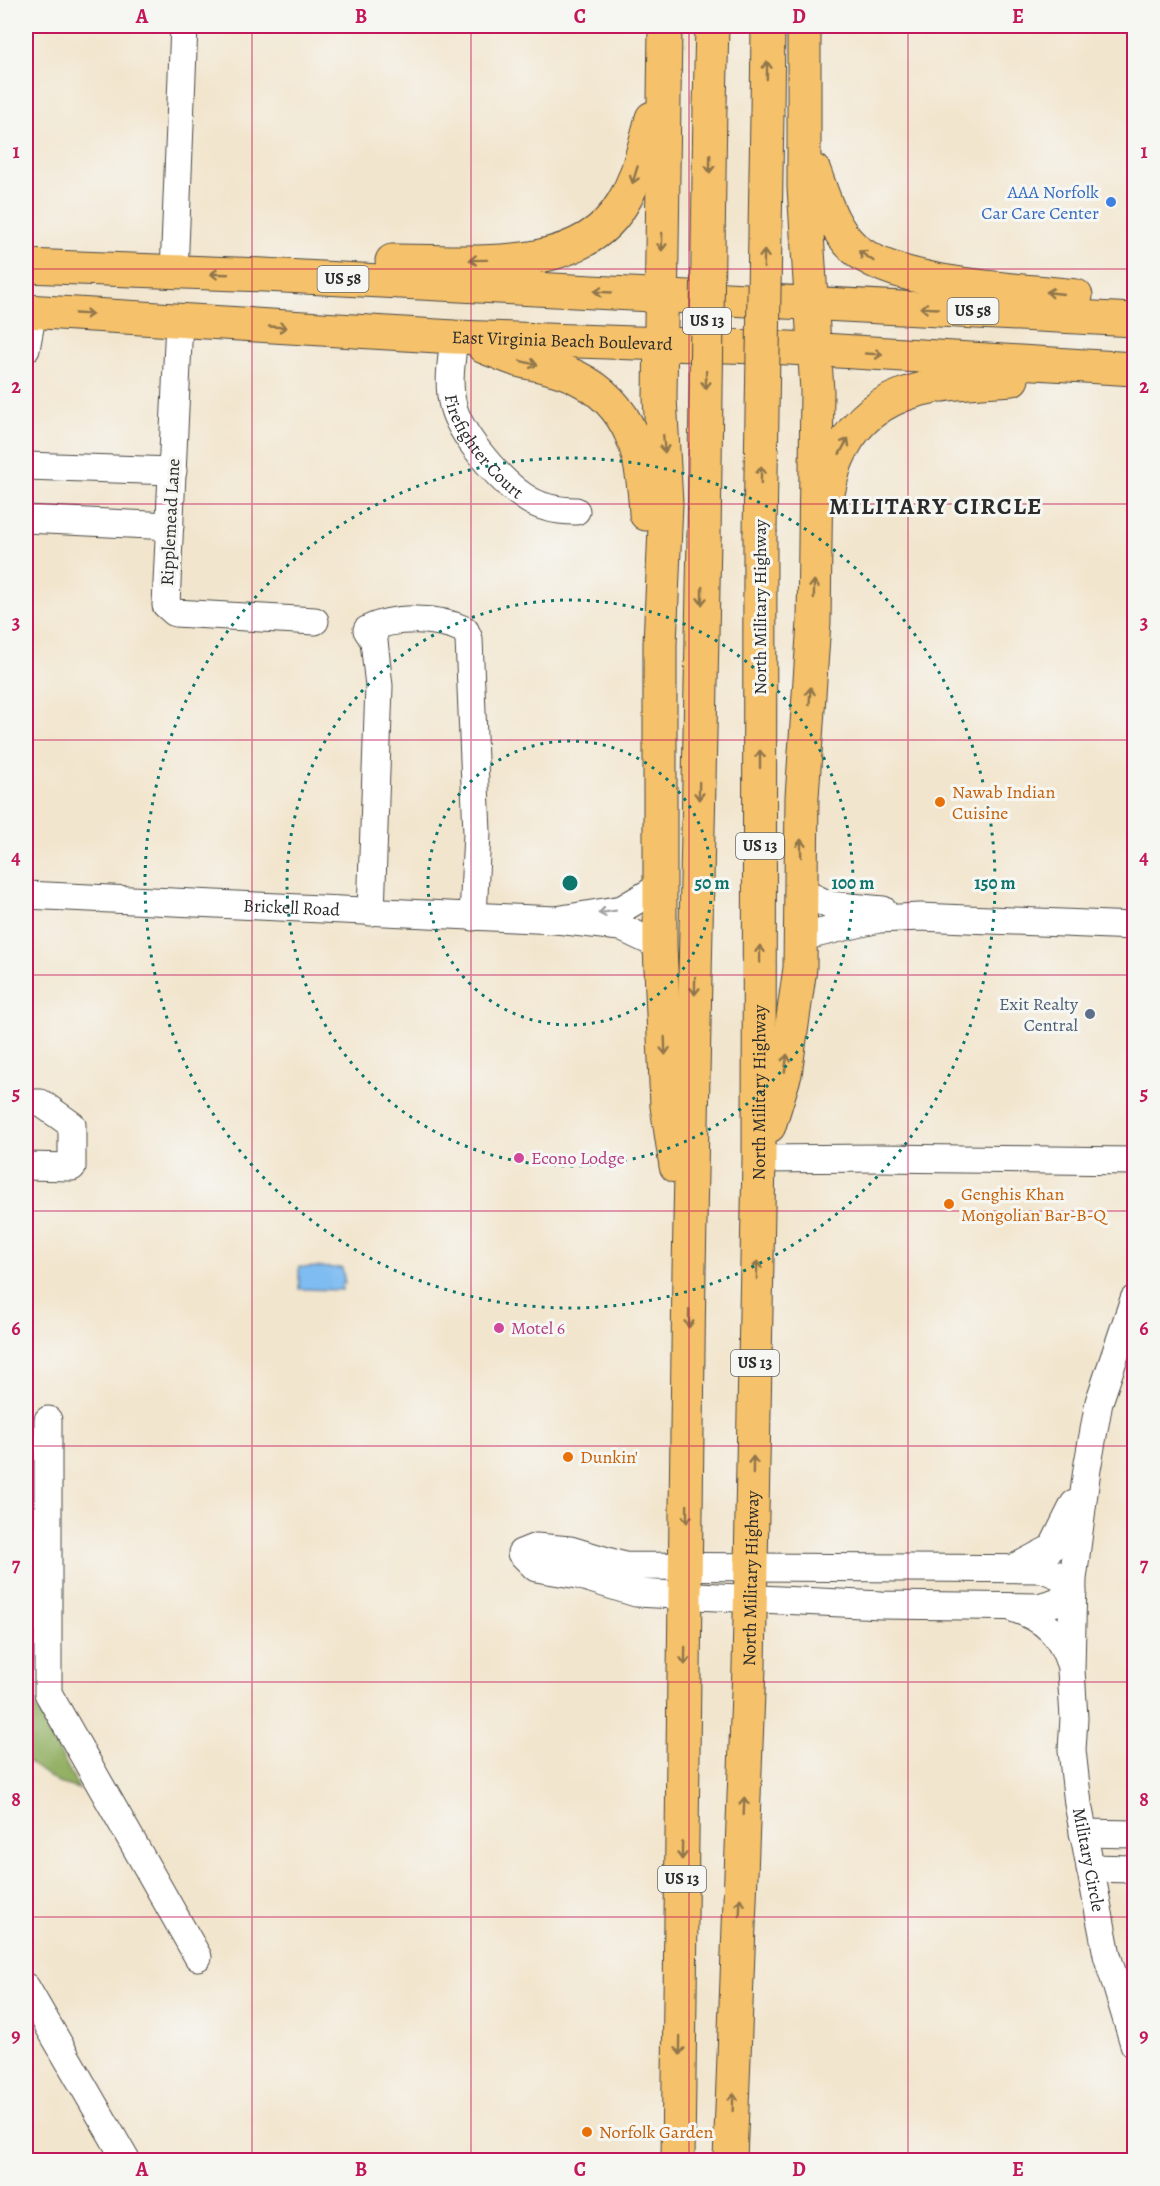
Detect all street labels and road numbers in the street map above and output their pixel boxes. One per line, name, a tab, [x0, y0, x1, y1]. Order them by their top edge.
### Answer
road number: US 58	[318, 266, 368, 292]
road number: US 58	[948, 298, 998, 324]
road number: US 13	[683, 308, 731, 334]
street label: East Virginia Beach Boulevard	[451, 325, 673, 356]
street label: Firefighter Court	[439, 392, 528, 504]
street label: Ripplemead Lane	[155, 458, 185, 586]
street label: North Military Highway	[748, 518, 772, 695]
road number: US 13	[736, 833, 784, 859]
street label: Brickell Road	[243, 893, 341, 922]
street label: North Military Highway	[747, 1004, 771, 1181]
road number: US 13	[731, 1350, 779, 1376]
street label: North Military Highway	[737, 1489, 764, 1666]
street label: Military Circle	[1067, 1806, 1110, 1914]
road number: US 13	[658, 1866, 706, 1892]

